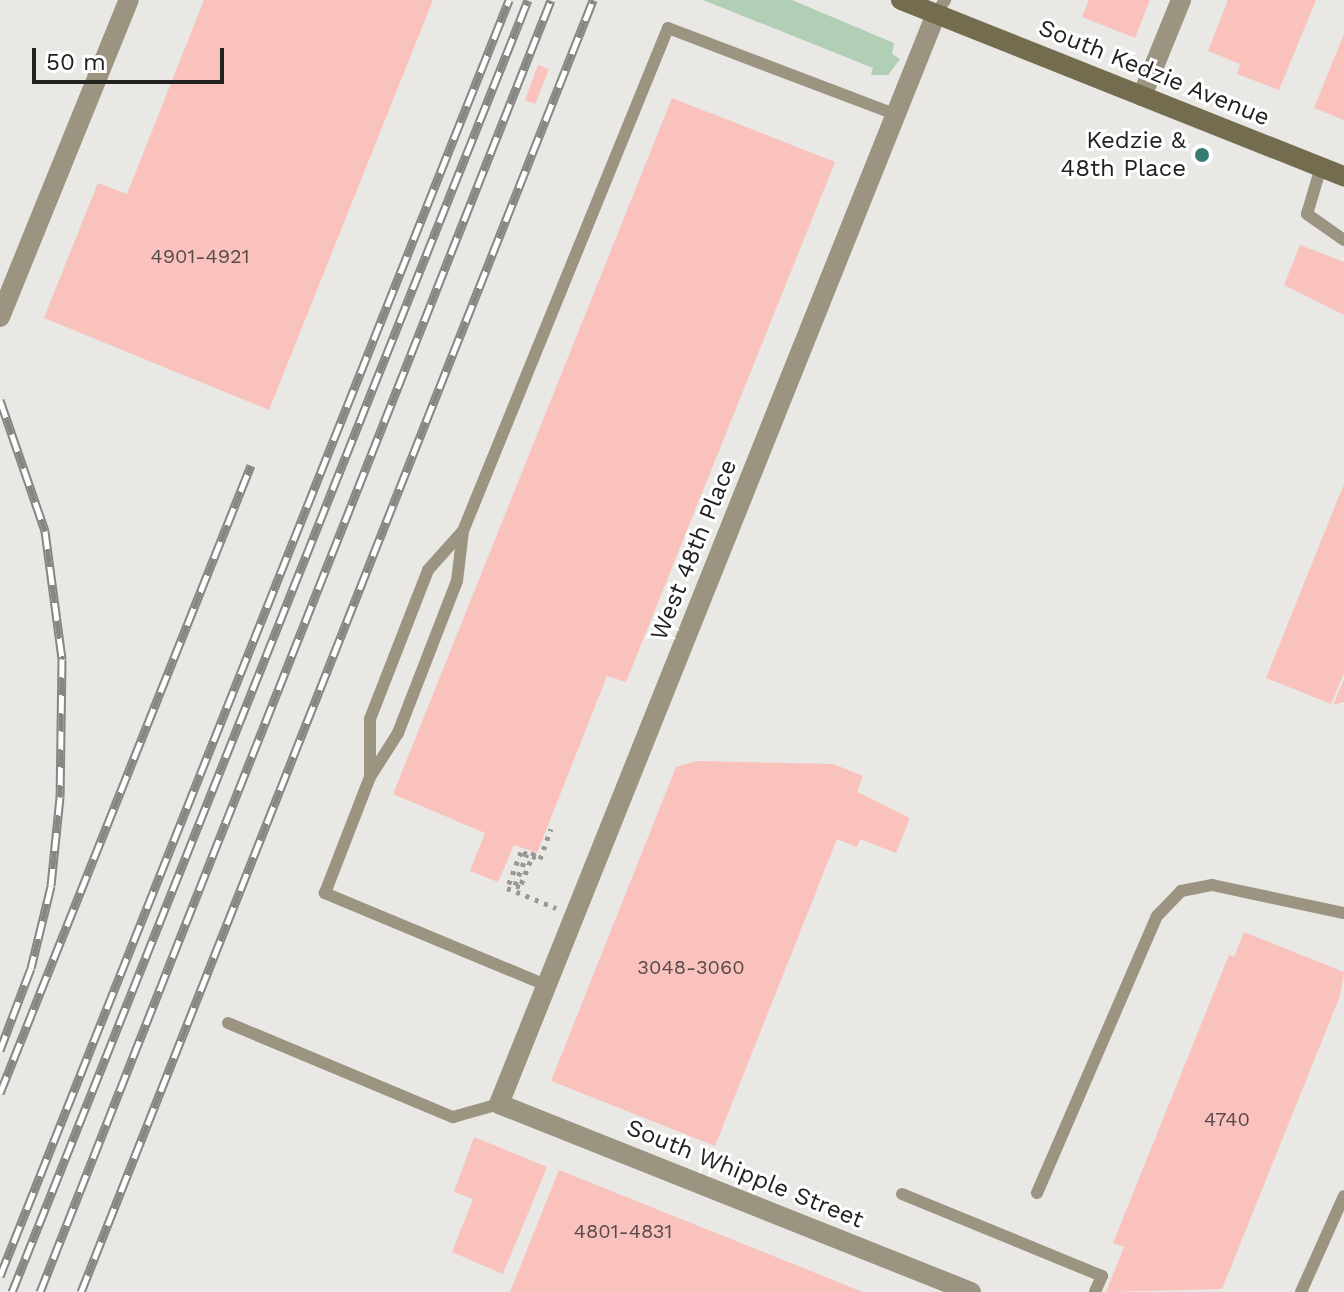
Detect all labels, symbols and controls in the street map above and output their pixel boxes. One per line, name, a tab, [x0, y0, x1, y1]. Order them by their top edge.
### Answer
street label: South Kedzie Avenue	[1034, 13, 1274, 133]
scale bar	[36, 32, 228, 82]
text: 50 m	[46, 48, 106, 76]
place label: Kedzie & 48th Place	[1061, 127, 1186, 183]
marker: Kedzie & 48th Place	[1193, 146, 1211, 164]
house number: 4901-4921	[150, 244, 250, 268]
street label: West 48th Place	[645, 455, 743, 645]
house number: 3048-3060	[637, 955, 745, 979]
house number: 4740	[1204, 1107, 1250, 1131]
street label: South Whipple Street	[622, 1113, 868, 1235]
house number: 4801-4831	[574, 1219, 672, 1243]

